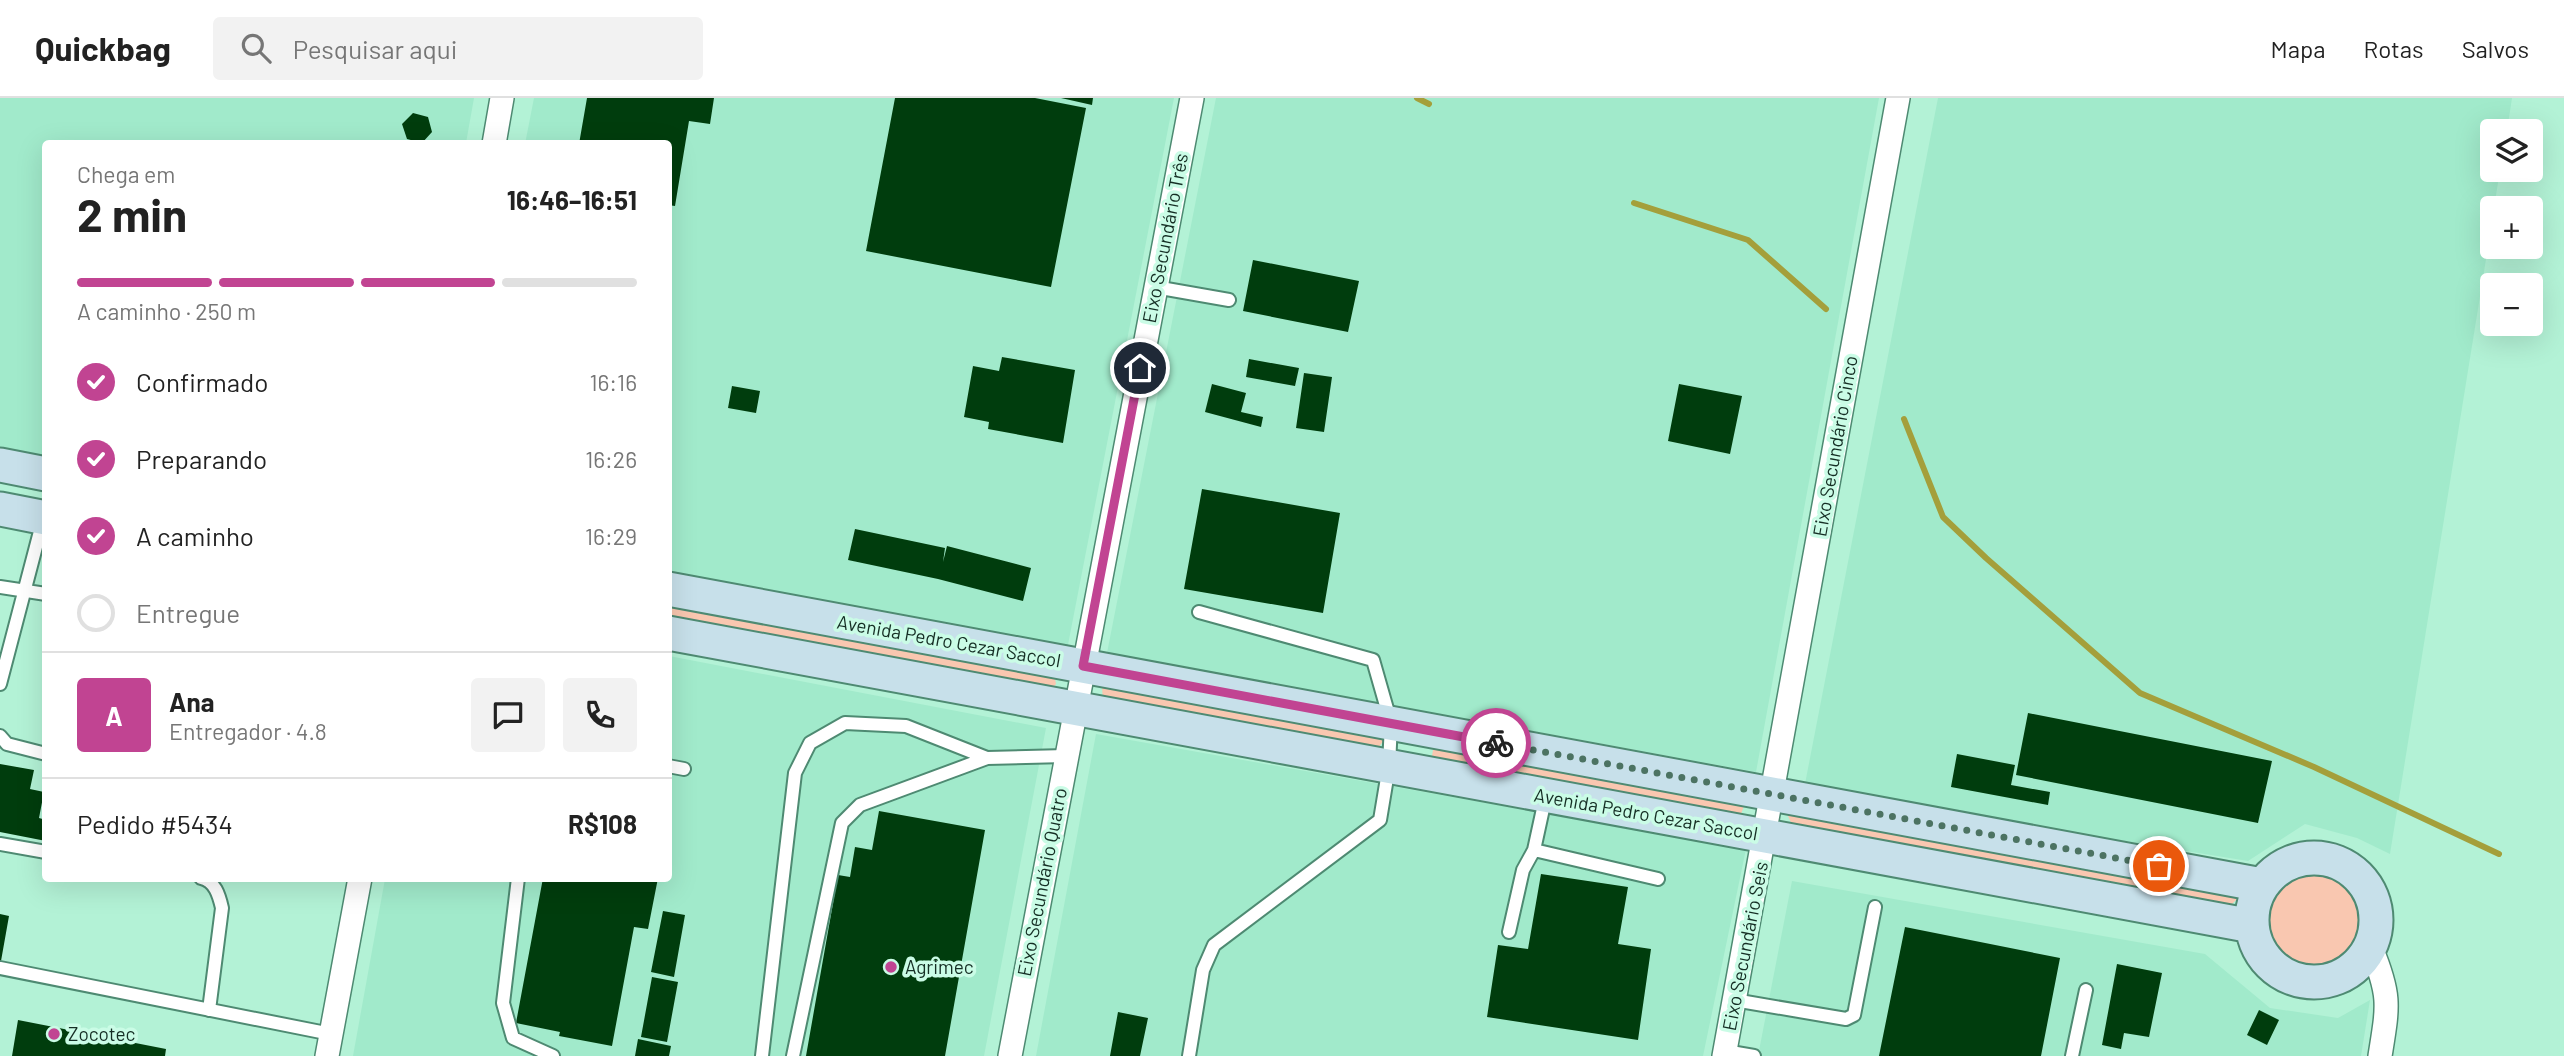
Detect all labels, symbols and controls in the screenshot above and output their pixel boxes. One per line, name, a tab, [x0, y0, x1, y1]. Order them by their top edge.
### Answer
search box	[213, 17, 703, 80]
text: Quickbag	[35, 28, 171, 68]
icon: search	[237, 29, 275, 67]
text: Pesquisar aqui	[293, 33, 457, 64]
text: Mapa	[2271, 34, 2326, 63]
text: Rotas	[2364, 34, 2424, 63]
text: Salvos	[2462, 34, 2529, 63]
map controls	[2480, 119, 2543, 336]
button: layers	[2480, 119, 2543, 182]
street label: Eixo Secundário Três	[1137, 151, 1192, 325]
text: Chega em	[77, 160, 175, 188]
text: 16:46–16:51	[507, 184, 637, 215]
text: 2 min	[77, 186, 187, 241]
button: +	[2480, 196, 2543, 259]
button: −	[2480, 273, 2543, 336]
text: A caminho · 250 m	[77, 297, 256, 325]
pin	[1110, 338, 1170, 398]
icon: home	[1121, 349, 1159, 387]
street label: Eixo Secundário Cinco	[1807, 354, 1862, 538]
icon: check	[77, 363, 115, 401]
text: Confirmado	[136, 366, 268, 397]
text: 16:16	[589, 368, 637, 396]
icon: check	[77, 440, 115, 478]
text: Preparando	[136, 443, 267, 474]
text: 16:26	[585, 445, 637, 473]
icon: check	[77, 517, 115, 555]
text: A caminho	[136, 520, 254, 551]
text: 16:29	[585, 522, 637, 550]
text: Entregue	[136, 597, 240, 628]
street label: Avenida Pedro Cezar Saccol	[835, 609, 1063, 672]
button: chat	[471, 678, 545, 752]
button: phone	[563, 678, 637, 752]
text: Ana	[169, 686, 214, 717]
text: A	[105, 700, 123, 731]
courier	[1461, 708, 1531, 778]
text: Entregador · 4.8	[169, 717, 327, 745]
icon: bike	[1477, 724, 1515, 762]
street label: Avenida Pedro Cezar Saccol	[1532, 782, 1760, 845]
street label: Eixo Secundário Quatro	[1012, 786, 1071, 978]
text: Pedido #5434	[77, 808, 233, 839]
text: R$108	[568, 808, 637, 839]
pin	[2129, 836, 2189, 896]
icon: bag	[2140, 847, 2178, 885]
street label: Eixo Secundário Seis	[1717, 859, 1772, 1032]
place label: Agrimec	[905, 955, 974, 978]
marker: Agrimec	[883, 959, 899, 975]
place label: Zocotec	[68, 1022, 136, 1045]
marker: Zocotec	[46, 1026, 62, 1042]

